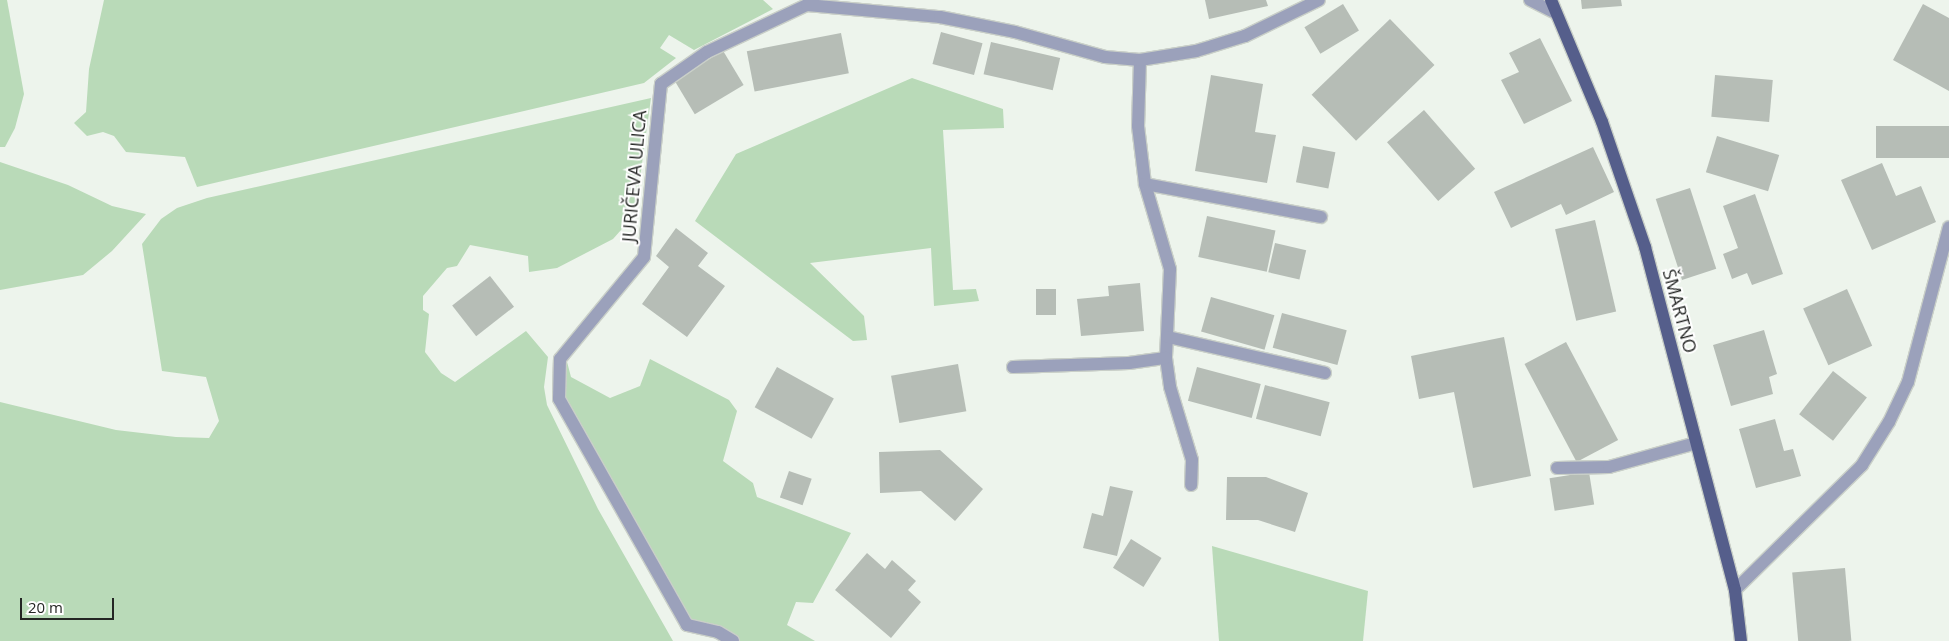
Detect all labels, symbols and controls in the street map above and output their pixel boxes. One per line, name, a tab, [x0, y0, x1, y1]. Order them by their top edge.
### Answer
street label: JURIČEVA ULICA	[617, 109, 651, 243]
street label: ŠMARTNO	[1658, 267, 1702, 355]
scale bar	[22, 588, 116, 620]
text: 20 m	[28, 597, 63, 617]

